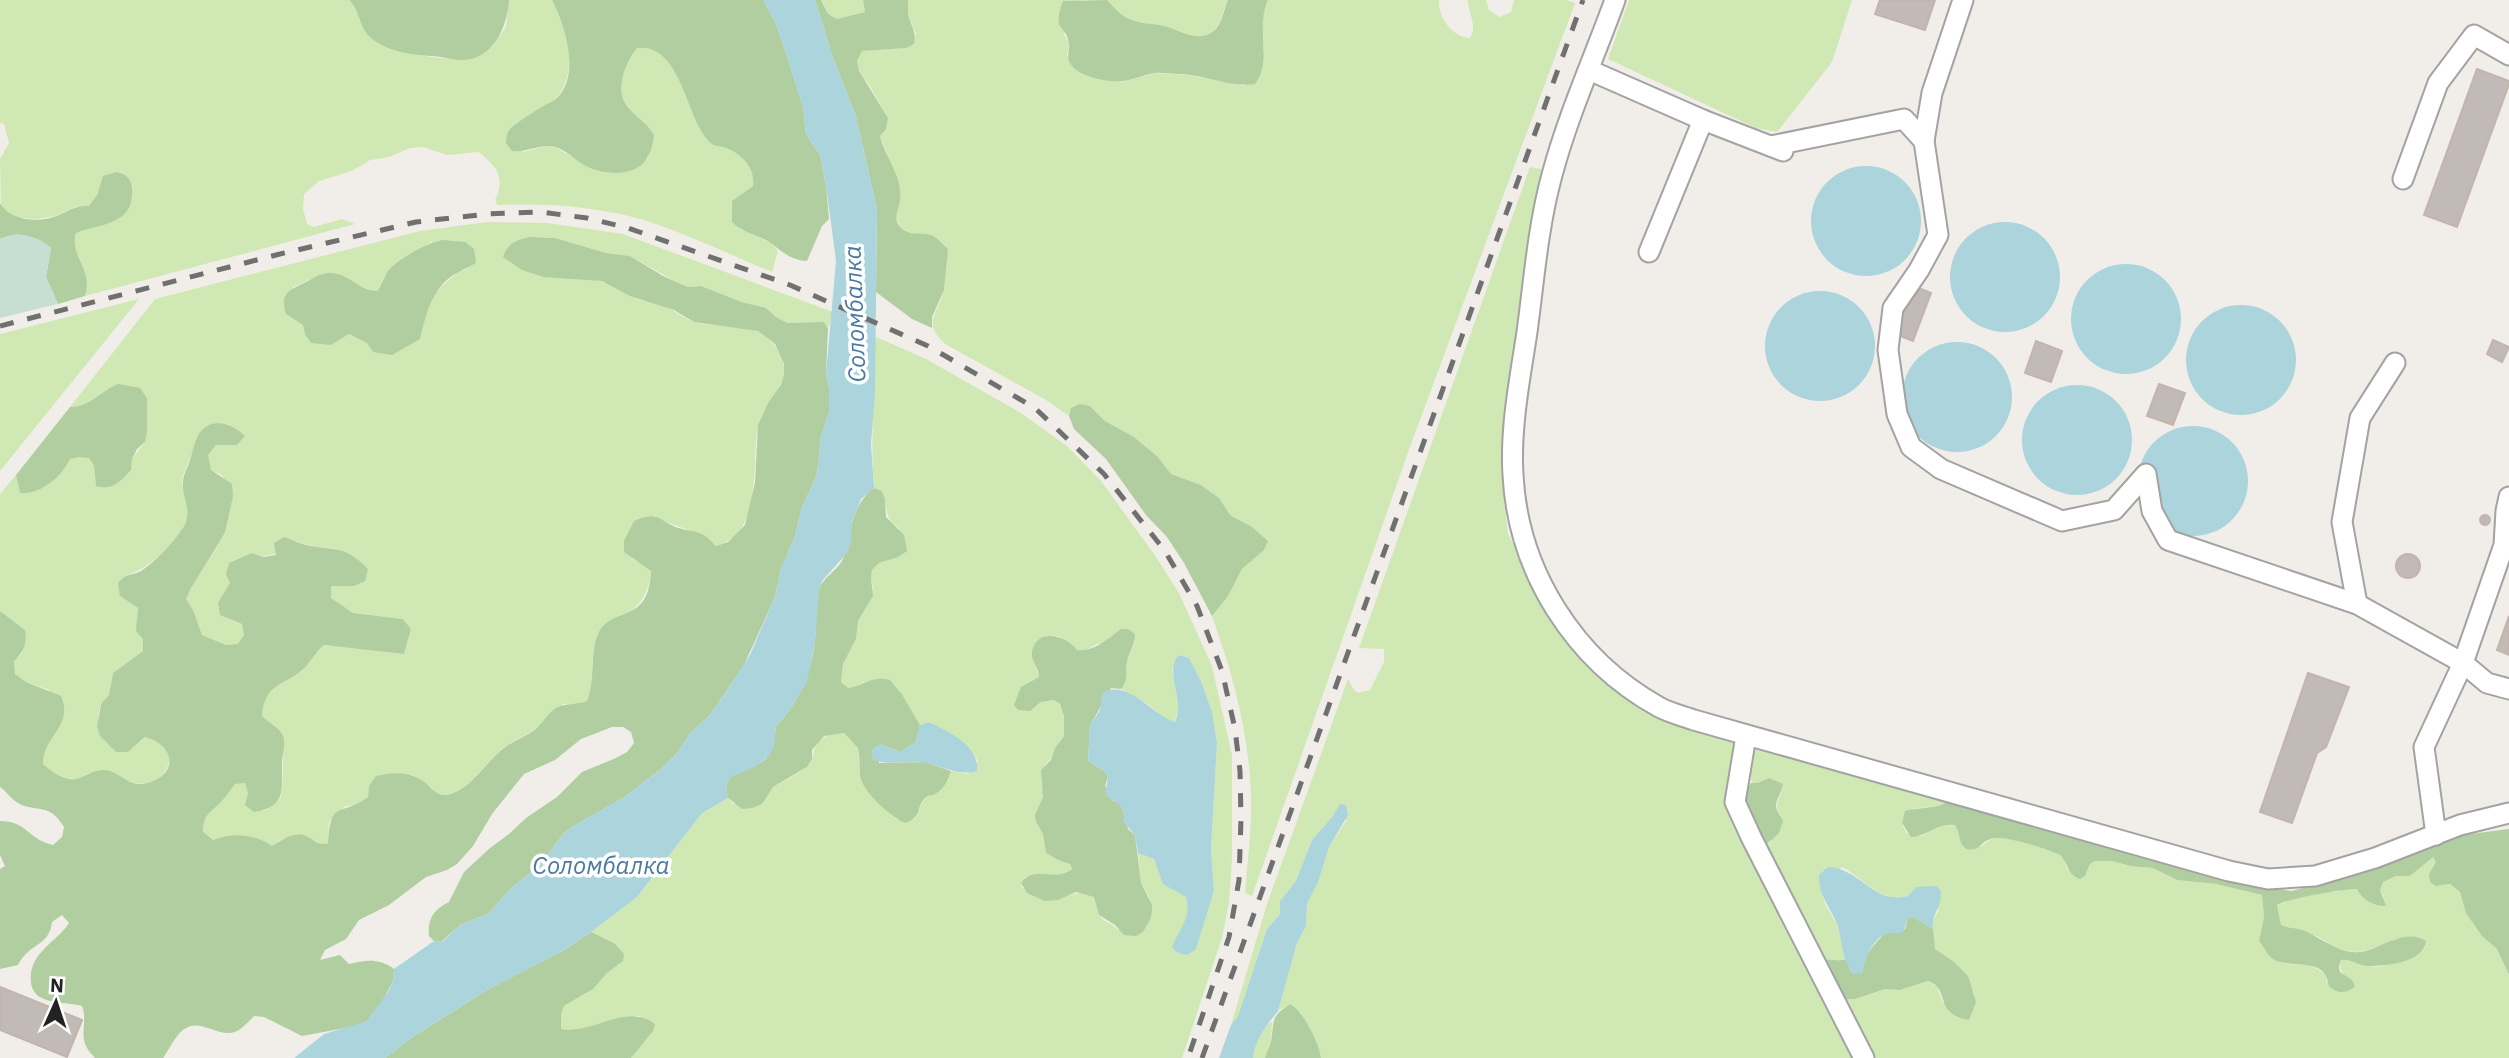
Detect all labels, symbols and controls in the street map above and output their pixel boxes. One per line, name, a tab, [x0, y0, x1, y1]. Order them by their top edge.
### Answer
water label: Соломбалка	[836, 245, 872, 383]
water label: Соломбалка	[533, 849, 669, 881]
north arrow	[21, 967, 91, 1037]
text: N	[49, 973, 64, 997]

